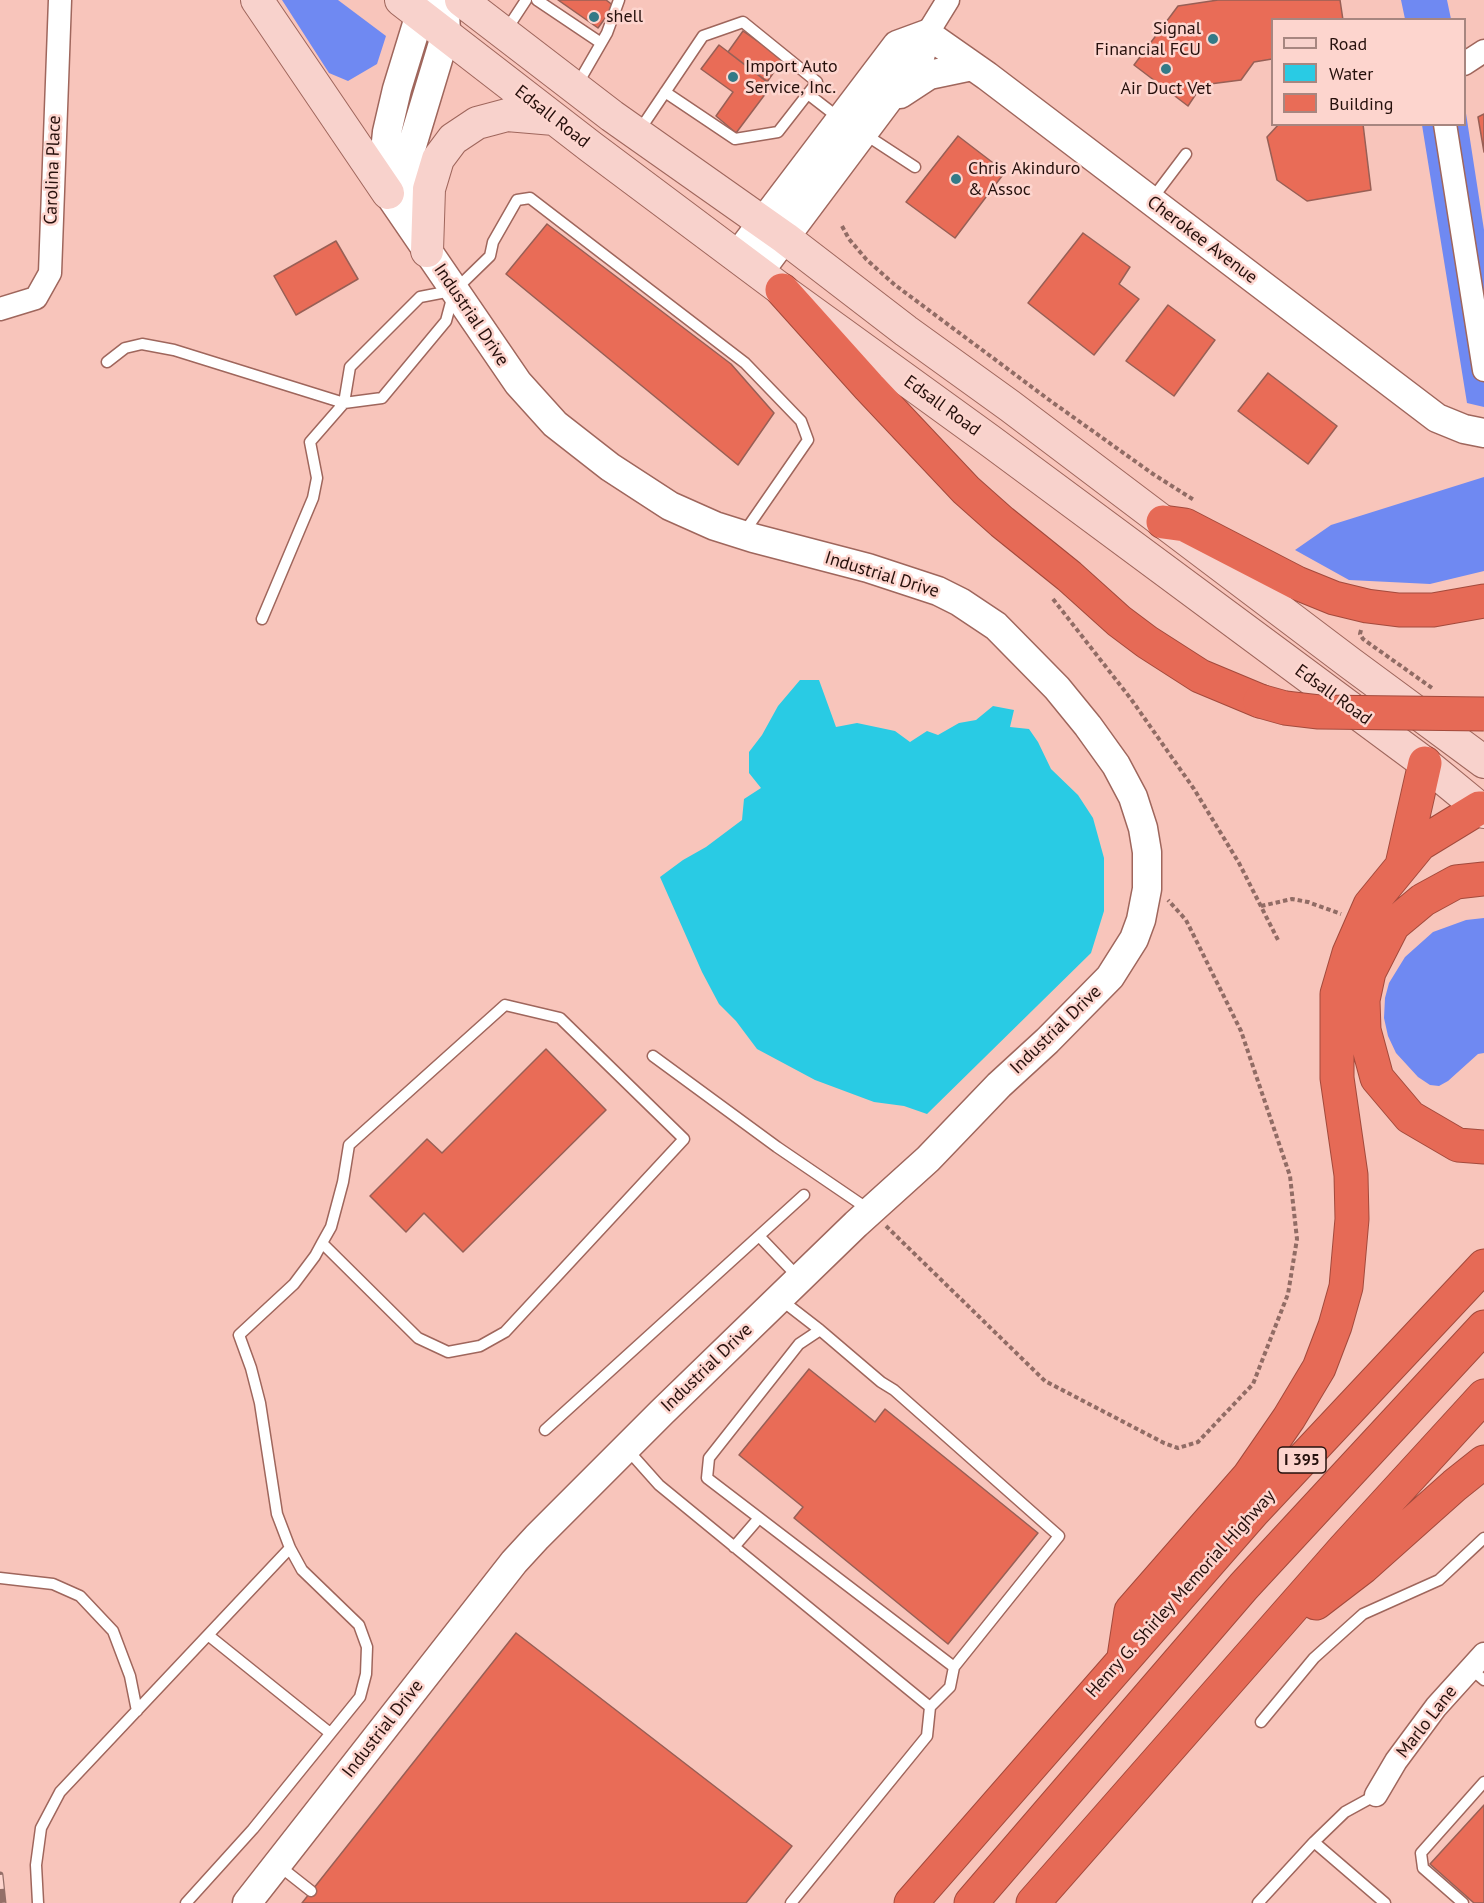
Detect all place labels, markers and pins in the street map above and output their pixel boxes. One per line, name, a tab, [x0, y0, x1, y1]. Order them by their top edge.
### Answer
place label: shell	[606, 6, 643, 28]
marker: shell	[587, 10, 601, 24]
place label: Signal Financial FCU	[1095, 18, 1201, 60]
marker: Signal Financial FCU	[1206, 32, 1220, 46]
place label: Import Auto Service, Inc.	[745, 56, 838, 98]
marker: Air Duct Vet	[1159, 62, 1173, 76]
marker: Import Auto Service, Inc.	[726, 70, 740, 84]
place label: Air Duct Vet	[1120, 78, 1212, 100]
place label: Chris Akinduro & Assoc	[968, 158, 1080, 201]
marker: Chris Akinduro & Assoc	[949, 172, 963, 186]

